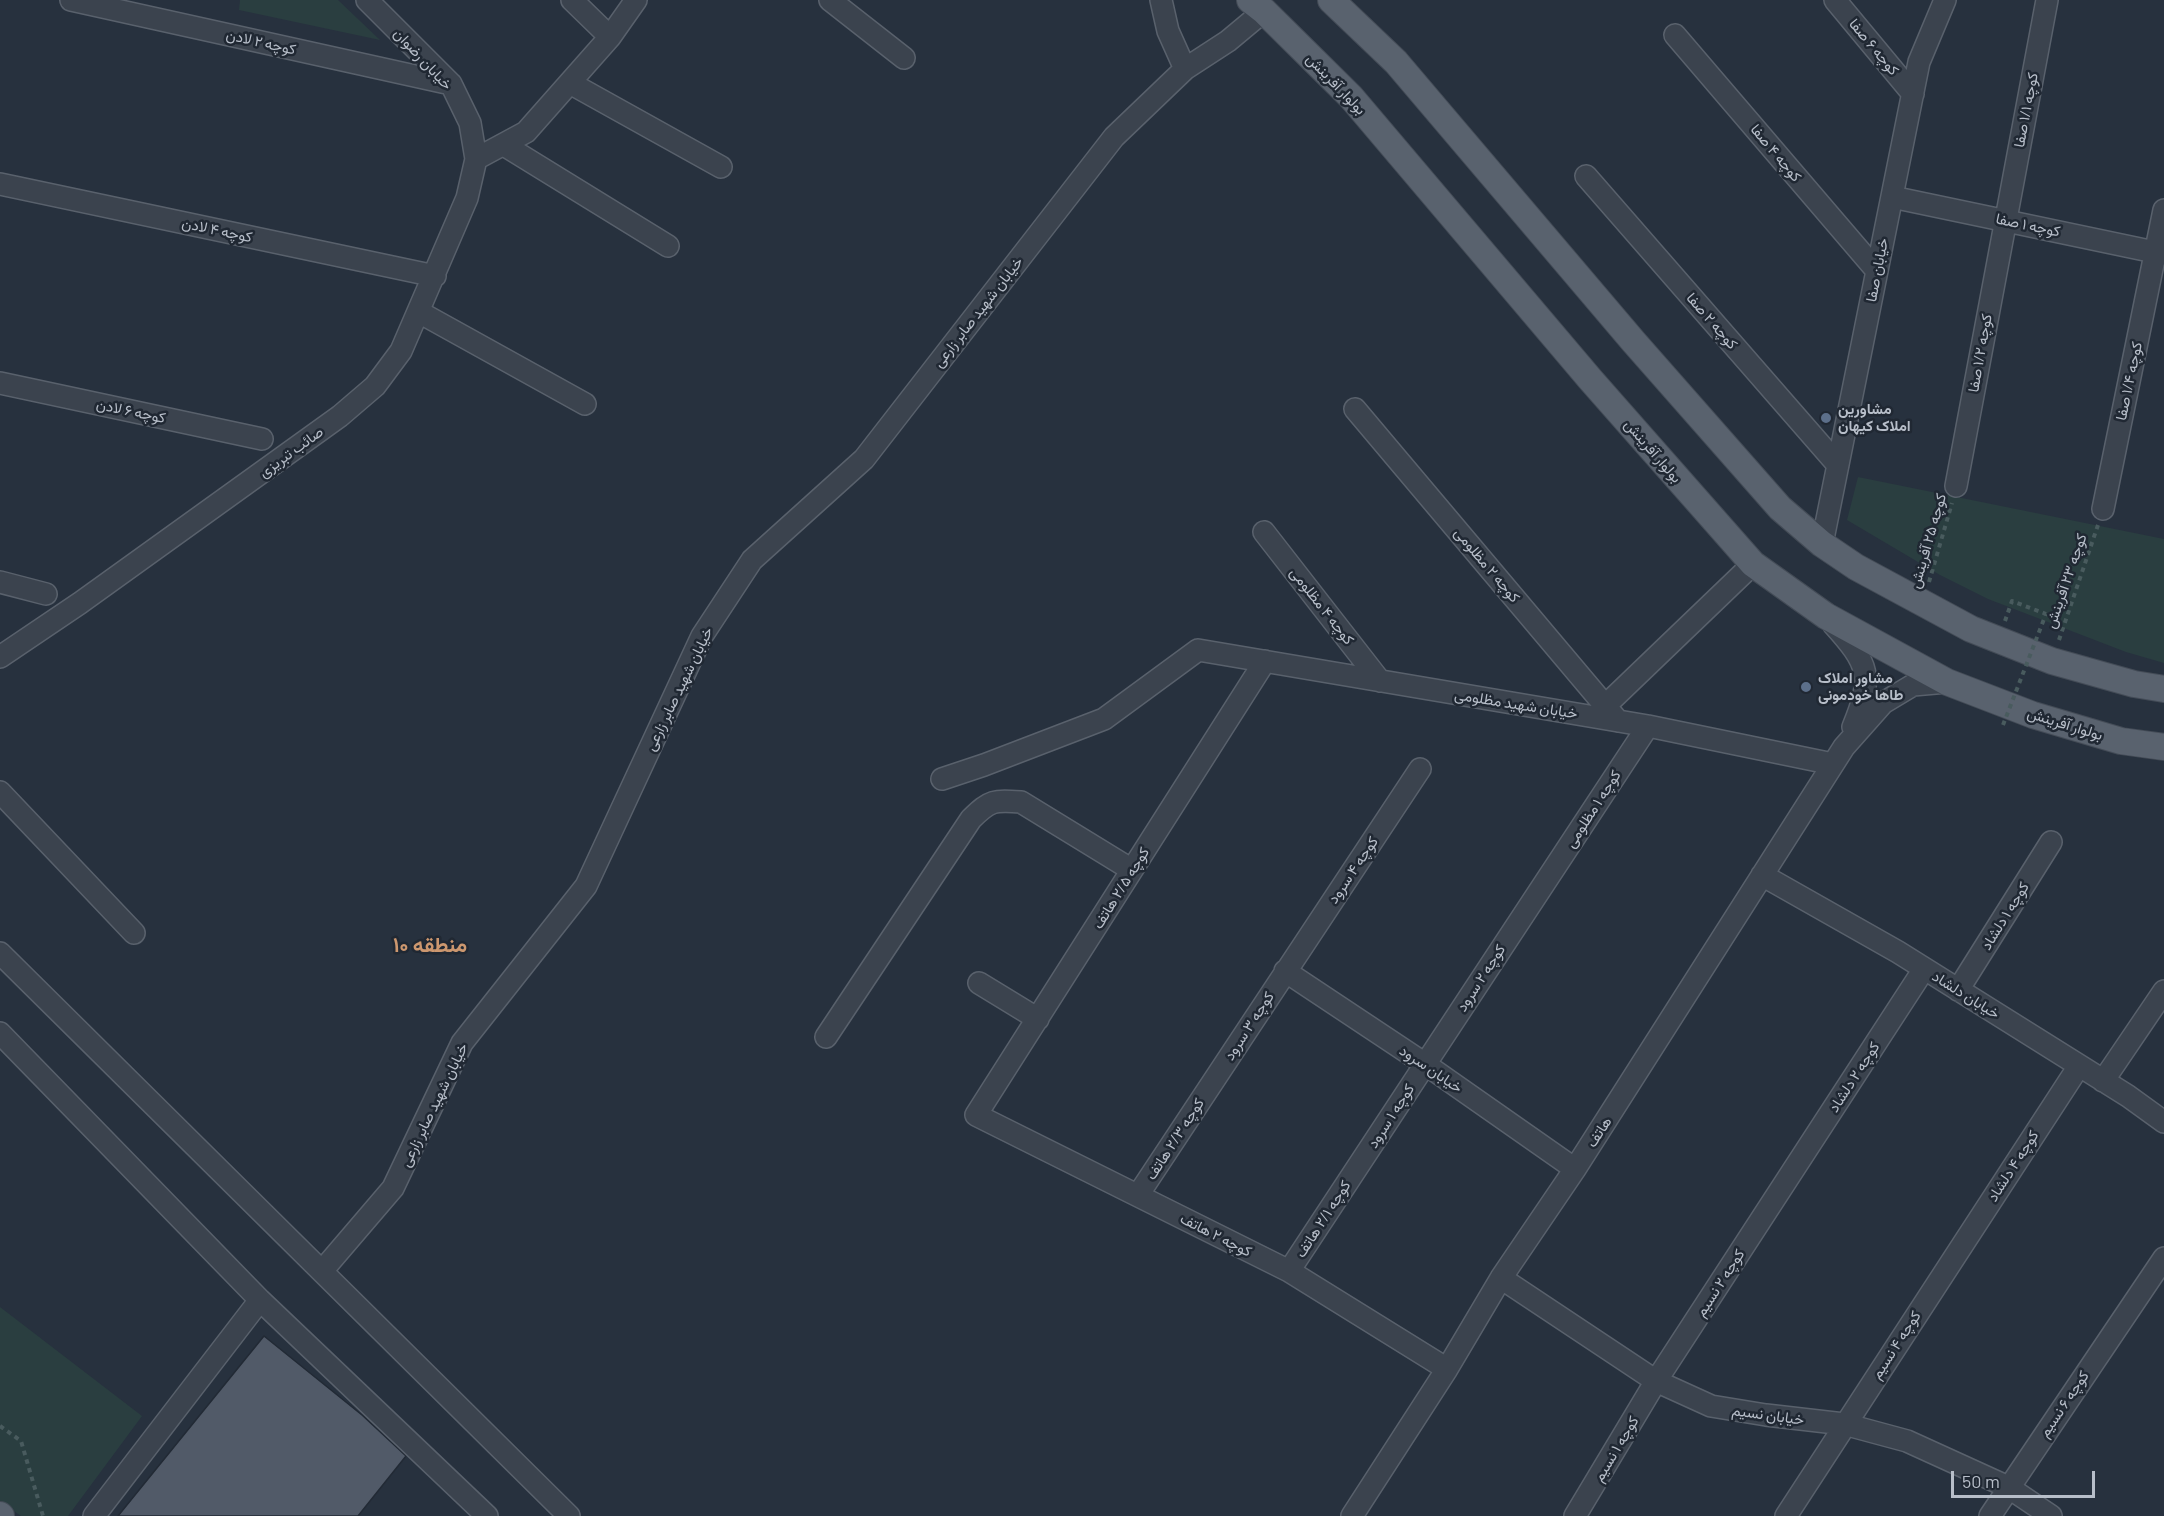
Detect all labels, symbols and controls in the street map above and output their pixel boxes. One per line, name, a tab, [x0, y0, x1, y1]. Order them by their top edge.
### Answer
street label: کوچه ۶ صفا	[1845, 15, 1903, 79]
street label: خیابان رضوان	[390, 24, 456, 94]
street label: کوچه ۲ لادن	[224, 25, 298, 59]
street label: بولوار آفرینش	[1302, 50, 1370, 118]
street label: کوچه ۱/۱ صفا	[2010, 71, 2042, 149]
street label: کوچه ۴ صفا	[1747, 121, 1805, 185]
street label: کوچه ۱ صفا	[1994, 209, 2062, 241]
street label: کوچه ۴ لادن	[180, 214, 254, 246]
street label: خیابان صفا	[1862, 236, 1892, 304]
street label: خیابان شهید صابر زارعی	[929, 253, 1027, 371]
street label: کوچه ۲ صفا	[1683, 289, 1741, 353]
street label: کوچه ۱/۲ صفا	[1964, 312, 1996, 394]
street label: کوچه ۱/۴ صفا	[2112, 340, 2146, 422]
street label: کوچه ۶ لادن	[95, 395, 167, 427]
place label: مشاورین املاک کیهان	[1838, 400, 1911, 435]
marker: مشاورین املاک کیهان	[1819, 411, 1833, 425]
street label: بولوار آفرینش	[1621, 416, 1685, 486]
street label: صائب تبریزی	[255, 423, 327, 481]
street label: کوچه ۲۵ آفرینش	[1906, 491, 1950, 591]
street label: کوچه ۲ مظلومی	[1450, 524, 1524, 606]
street label: کوچه ۲۳ آفرینش	[2041, 531, 2091, 631]
street label: کوچه ۴ مظلومی	[1286, 564, 1358, 648]
street label: خیابان شهید صابر زارعی	[641, 624, 717, 754]
place label: مشاور املاک طاها خودمونی	[1818, 669, 1903, 704]
marker: مشاور املاک طاها خودمونی	[1799, 680, 1813, 694]
street label: خیابان شهید مظلومی	[1453, 685, 1579, 723]
street label: بولوار آفرینش	[2025, 704, 2105, 744]
street label: کوچه ۱ مظلومی	[1561, 767, 1625, 851]
street label: کوچه ۴ سرود	[1324, 833, 1382, 907]
street label: کوچه ۲/۵ هاتف	[1089, 844, 1153, 932]
street label: کوچه ۱ دلشاد	[1977, 879, 2033, 953]
district label: منطقه ۱۰	[393, 932, 467, 958]
street label: کوچه ۲ سرود	[1453, 941, 1509, 1015]
street label: خیابان دلشاد	[1929, 967, 2003, 1023]
street label: کوچه ۳ سرود	[1220, 988, 1278, 1064]
street label: کوچه ۲ دلشاد	[1825, 1038, 1883, 1116]
street label: خیابان شهید صابر زارعی	[396, 1040, 472, 1170]
street label: خیابان سرود	[1396, 1041, 1466, 1097]
street label: کوچه ۱ سرود	[1364, 1081, 1418, 1151]
street label: کوچه ۲/۳ هاتف	[1142, 1095, 1208, 1183]
street label: هاتف	[1582, 1113, 1616, 1151]
street label: کوچه ۴ دلشاد	[1983, 1127, 2043, 1205]
street label: کوچه ۲/۱ هاتف	[1291, 1177, 1355, 1261]
street label: کوچه ۲ هاتف	[1177, 1209, 1255, 1261]
street label: کوچه ۲ نسیم	[1692, 1246, 1748, 1320]
street label: کوچه ۴ نسیم	[1867, 1308, 1925, 1382]
street label: کوچه ۶ نسیم	[2035, 1367, 2093, 1441]
street label: خیابان نسیم	[1731, 1401, 1805, 1429]
street label: کوچه ۱ نسیم	[1589, 1413, 1643, 1485]
scale bar	[1954, 1459, 2098, 1497]
text: 50 m	[1962, 1470, 2000, 1492]

